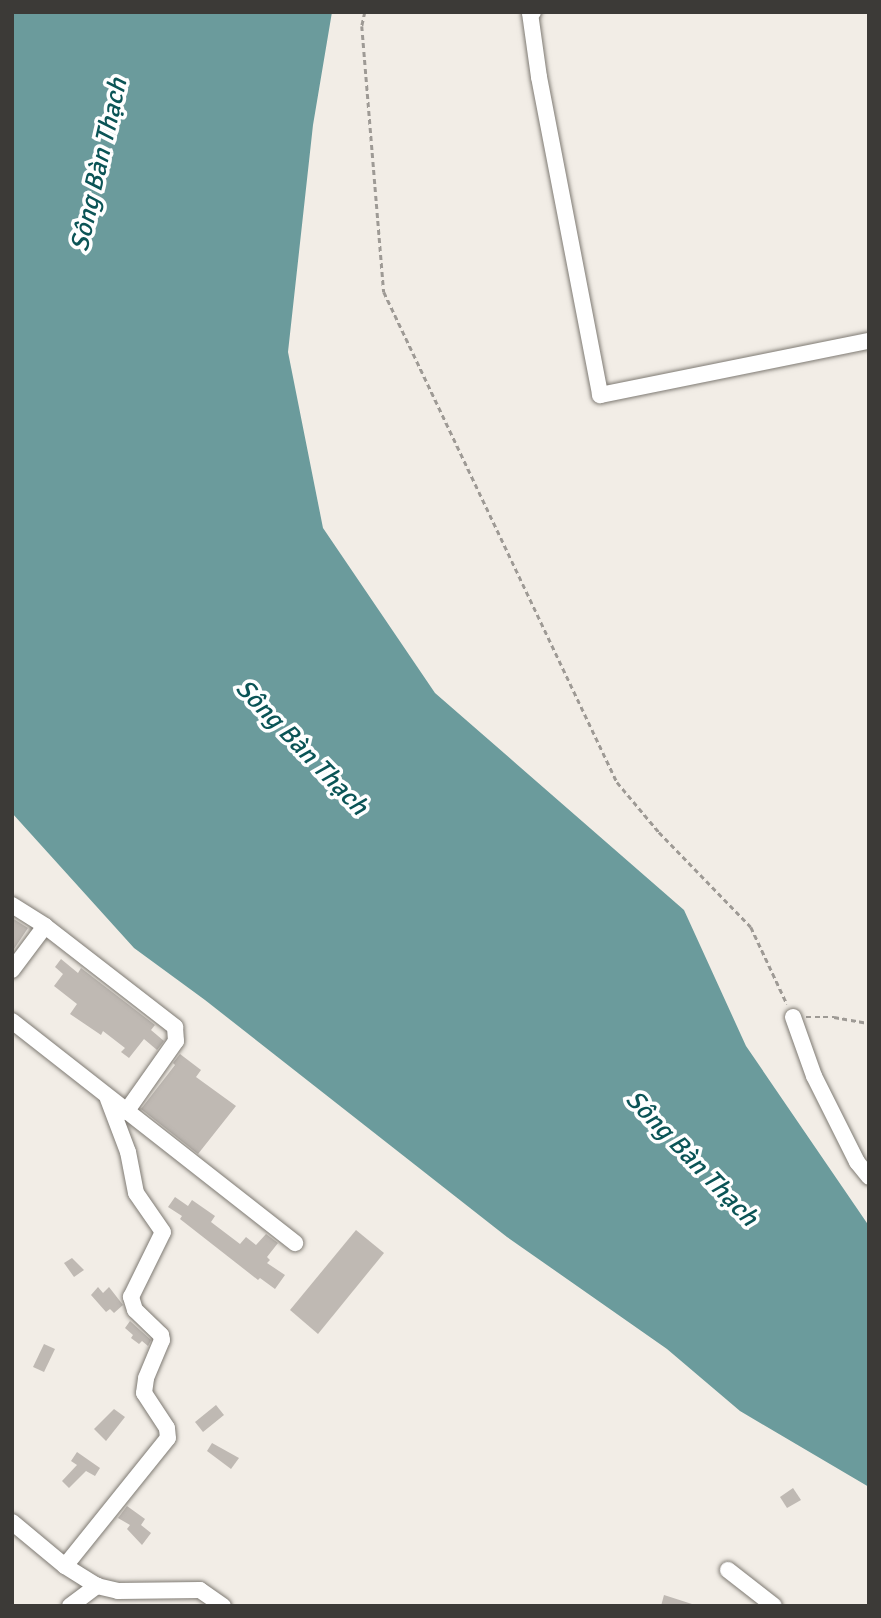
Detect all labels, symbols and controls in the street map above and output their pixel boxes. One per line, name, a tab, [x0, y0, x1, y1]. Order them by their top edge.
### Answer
water label: Sông Bàn Thạch	[65, 75, 135, 255]
water label: Sông Bàn Thạch	[228, 674, 374, 822]
water label: Sông Bàn Thạch	[618, 1085, 764, 1233]

